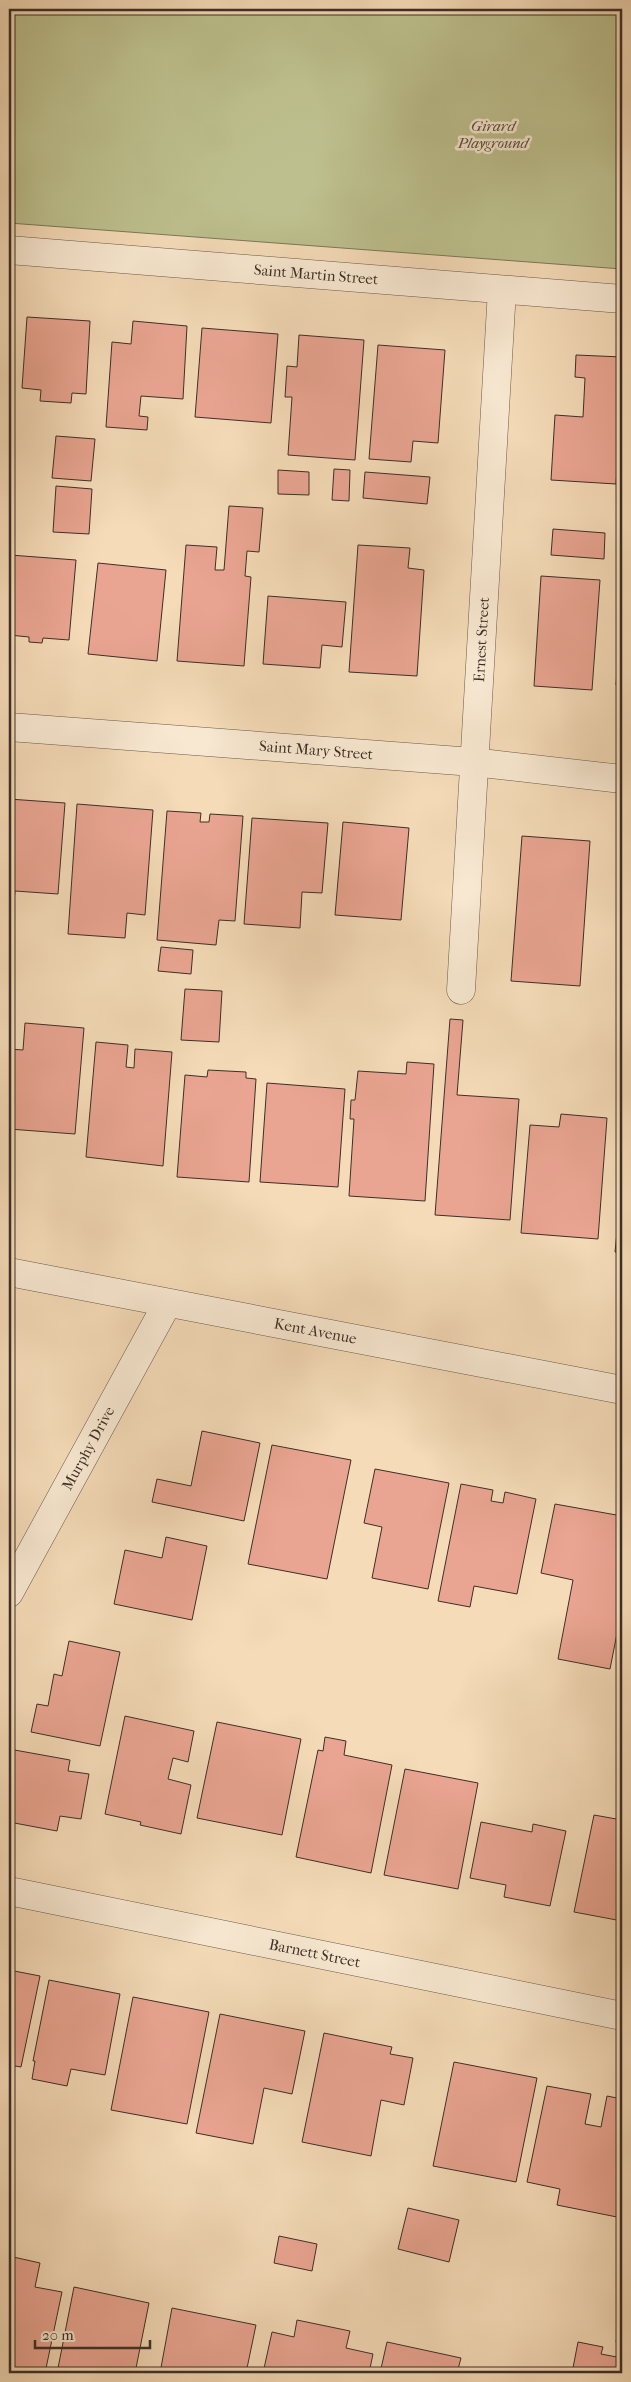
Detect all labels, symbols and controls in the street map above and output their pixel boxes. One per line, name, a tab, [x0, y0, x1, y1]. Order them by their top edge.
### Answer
park label: Girard Playground	[457, 117, 531, 152]
street label: Saint Martin Street	[253, 261, 380, 289]
street label: Ernest Street	[470, 596, 493, 683]
street label: Saint Mary Street	[259, 737, 374, 763]
street label: Kent Avenue	[273, 1314, 359, 1348]
street label: Murphy Drive	[58, 1403, 119, 1493]
street label: Barnett Street	[267, 1935, 363, 1972]
scale bar	[35, 2317, 150, 2349]
text: 20 m	[42, 2326, 74, 2344]

